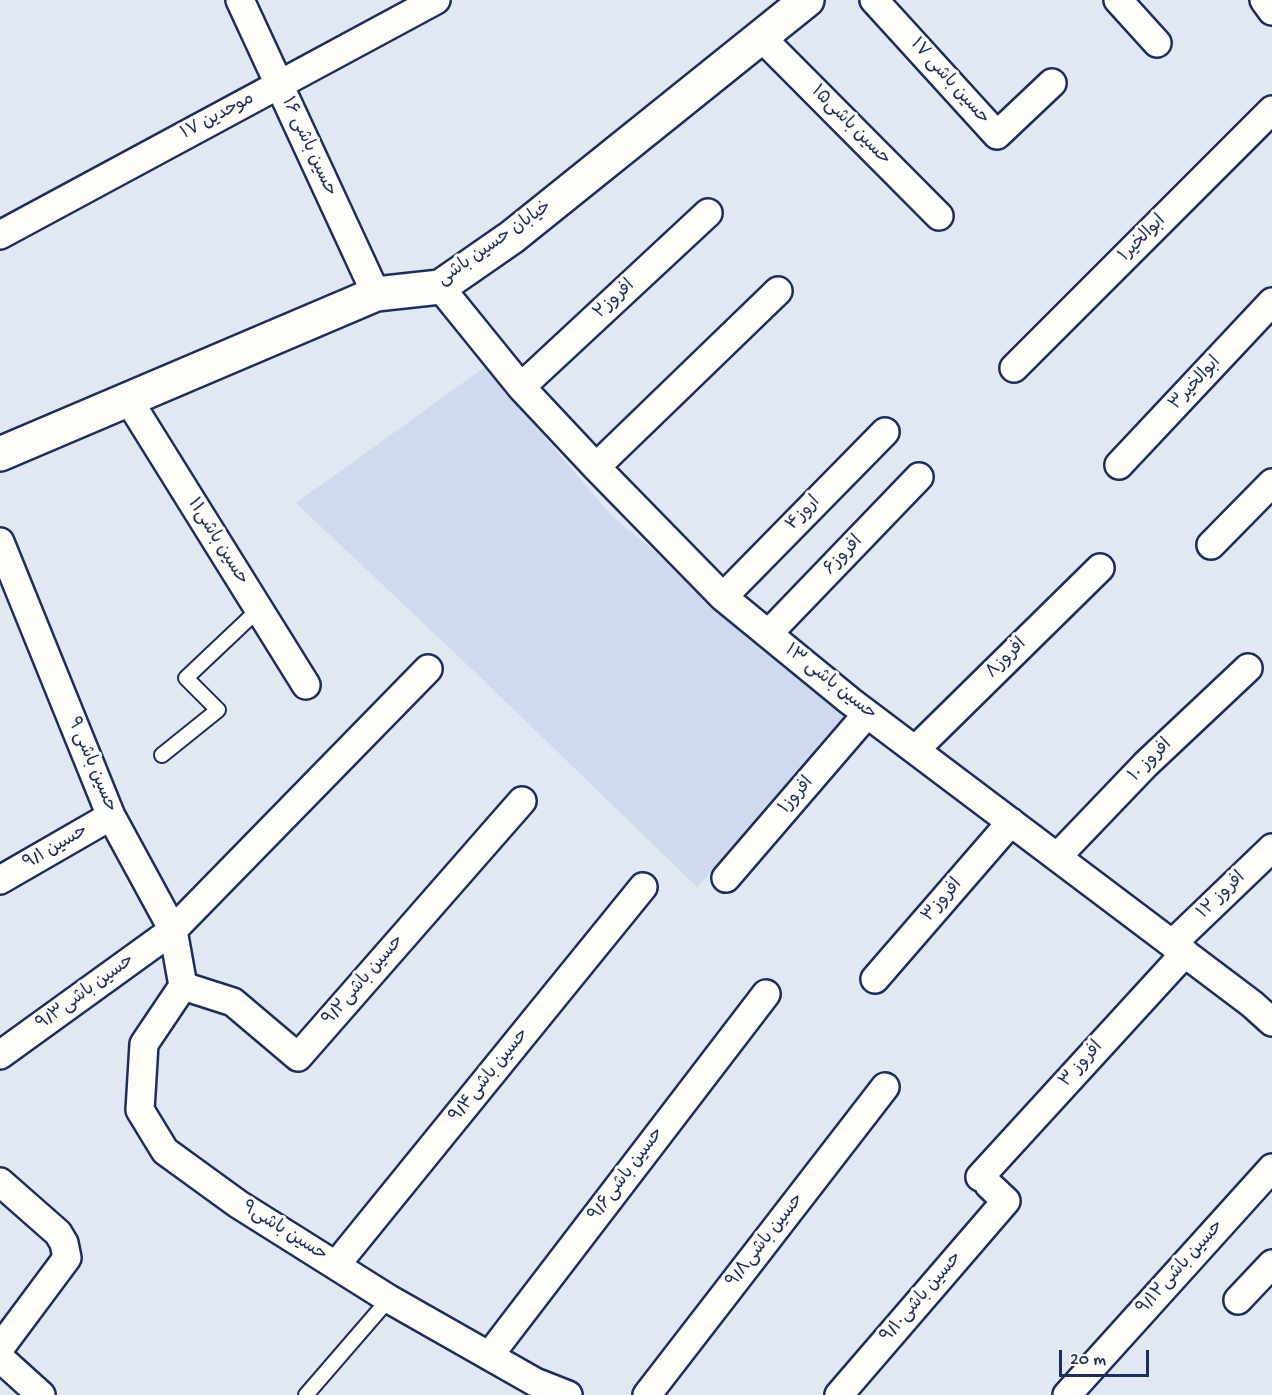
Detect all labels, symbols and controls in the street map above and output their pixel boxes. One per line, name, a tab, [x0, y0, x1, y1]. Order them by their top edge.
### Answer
street label: حسین باشی ۱۷	[905, 34, 993, 130]
street label: حسین باشی۱۵	[805, 81, 895, 171]
street label: موحدین ۱۷	[178, 89, 258, 145]
street label: حسین باشی ۱۶	[276, 94, 340, 200]
street label: خیابان حسین باشی	[434, 197, 556, 291]
street label: ابوالخیر۱	[1115, 211, 1171, 267]
street label: افروز۲	[590, 276, 640, 324]
street label: ابوالخیر۳	[1166, 353, 1226, 415]
street label: اروز۴	[782, 492, 826, 536]
street label: حسین باشی۱۱	[182, 495, 252, 589]
street label: افروز۶	[820, 532, 868, 580]
street label: افروز۸	[982, 634, 1032, 684]
street label: حسین باشی ۱۳	[780, 640, 880, 726]
street label: حسین باشی ۹	[61, 714, 121, 816]
street label: افروز ۱۰	[1125, 735, 1177, 787]
street label: افروز۱	[775, 773, 819, 819]
street label: حسین ۹/۱	[20, 821, 92, 875]
street label: افروز ۱۲	[1193, 868, 1251, 924]
street label: افروز۳	[918, 875, 968, 927]
street label: حسین باشی۹/۲	[319, 931, 409, 1031]
street label: حسین باشی۹/۳	[33, 950, 139, 1036]
street label: حسین باشی۹/۴	[446, 1025, 534, 1127]
street label: افروز ۳	[1056, 1037, 1108, 1093]
street label: حسین باشی۹/۶	[585, 1124, 669, 1226]
street label: حسین باشی۹/۸	[723, 1190, 809, 1292]
street label: حسین باشی۹	[237, 1197, 331, 1267]
street label: حسین باشی۹/۱۲	[1133, 1216, 1229, 1320]
street label: حسین باشی۹/۱۰	[877, 1248, 967, 1348]
scale bar	[1062, 1338, 1152, 1376]
text: 20 m	[1070, 1350, 1106, 1371]

